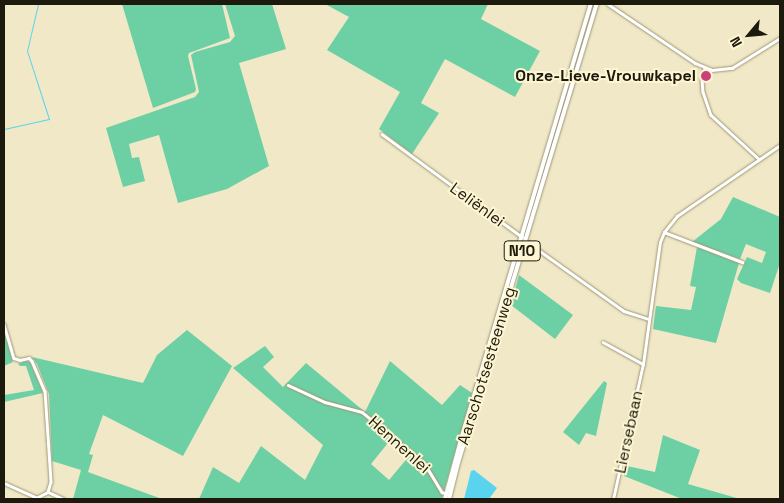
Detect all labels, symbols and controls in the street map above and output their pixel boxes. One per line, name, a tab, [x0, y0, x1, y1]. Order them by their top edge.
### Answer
north arrow	[724, 10, 774, 60]
text: N	[726, 34, 746, 50]
place label: Onze-Lieve-Vrouwkapel	[515, 66, 696, 86]
marker: Onze-Lieve-Vrouwkapel	[700, 70, 712, 82]
street label: Leliënlei	[446, 179, 508, 231]
road number: N10	[503, 238, 541, 264]
street label: Aarschotsesteenweg	[454, 285, 520, 447]
street label: Liersebaan	[611, 389, 647, 475]
street label: Hennenlei	[364, 412, 434, 478]

